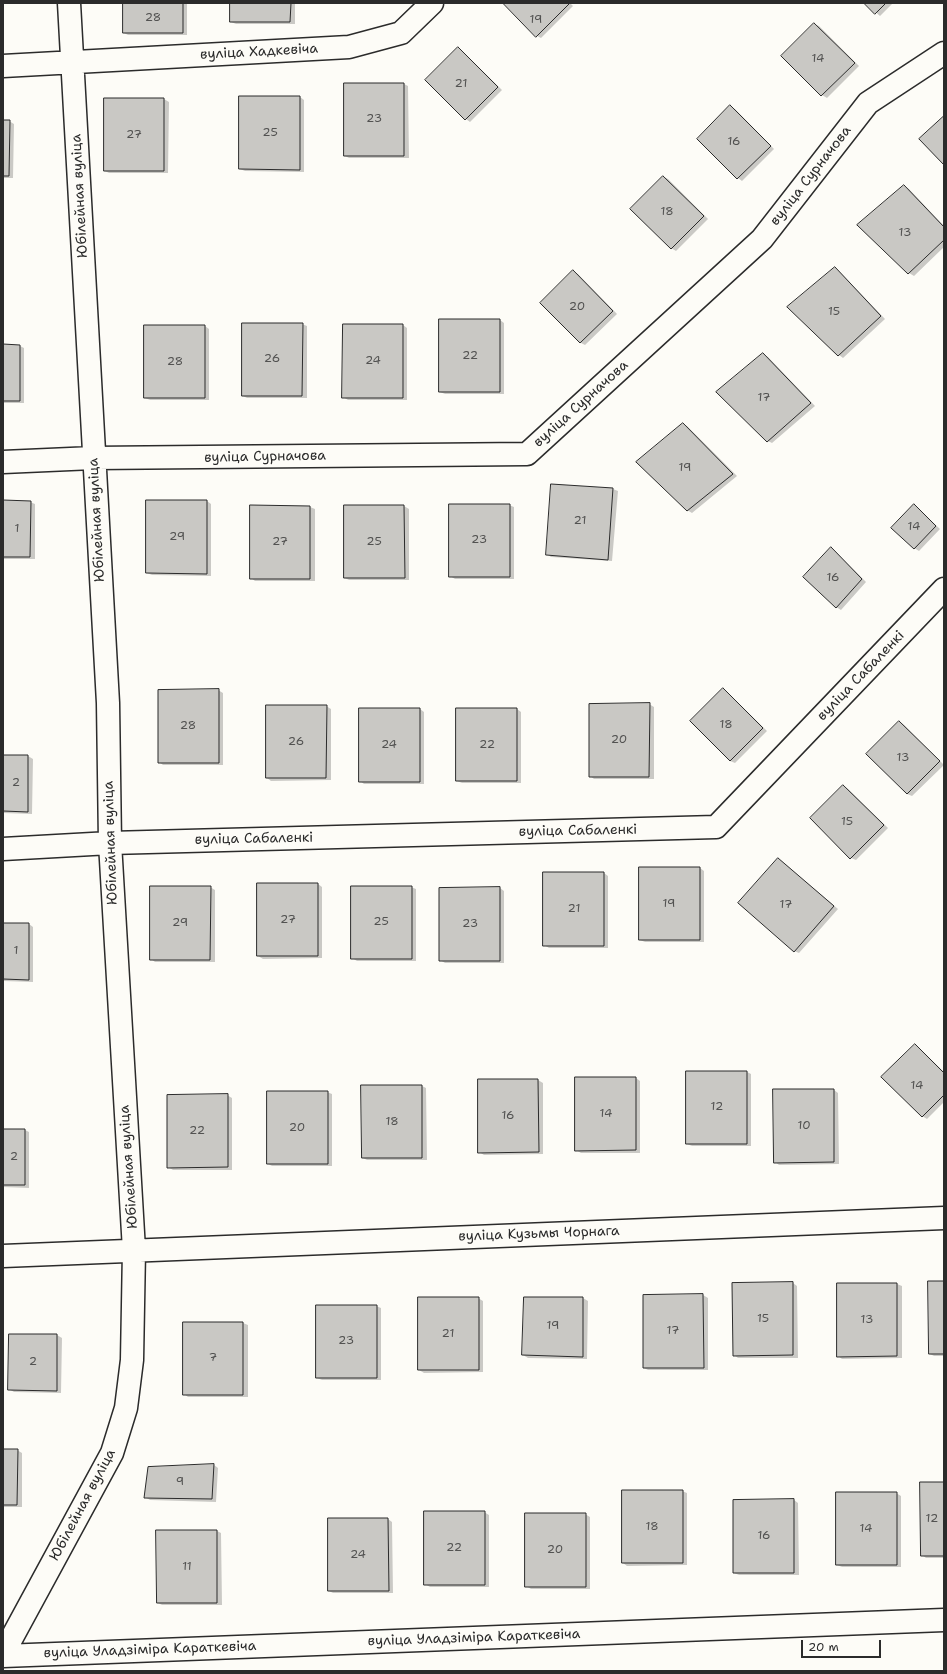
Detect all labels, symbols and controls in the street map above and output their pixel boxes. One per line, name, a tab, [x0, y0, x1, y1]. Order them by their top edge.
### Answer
house number: 28	[145, 11, 161, 25]
house number: 19	[530, 13, 542, 27]
street label: вуліца Хадкевіча	[200, 41, 318, 63]
house number: 14	[812, 52, 824, 66]
house number: 21	[455, 77, 467, 91]
house number: 23	[366, 112, 382, 126]
street label: вуліца Сурначова	[767, 123, 855, 229]
house number: 25	[262, 126, 278, 140]
house number: 27	[126, 128, 142, 142]
street label: Юбілейная вуліца	[68, 134, 92, 258]
house number: 16	[727, 135, 741, 149]
house number: 18	[660, 205, 674, 219]
house number: 13	[899, 226, 911, 240]
house number: 20	[569, 300, 585, 314]
house number: 15	[828, 305, 840, 319]
house number: 22	[462, 349, 478, 363]
house number: 26	[264, 352, 280, 366]
house number: 24	[365, 354, 381, 368]
house number: 28	[167, 355, 183, 369]
street label: вуліца Сурначова	[530, 357, 632, 451]
house number: 17	[758, 391, 770, 405]
street label: вуліца Сурначова	[204, 448, 326, 466]
street label: Юбілейная вуліца	[85, 458, 109, 582]
house number: 19	[679, 461, 691, 475]
house number: 21	[574, 514, 586, 528]
house number: 14	[908, 520, 920, 534]
house number: 1	[14, 522, 20, 536]
house number: 29	[169, 530, 185, 544]
house number: 23	[471, 533, 487, 547]
house number: 27	[272, 535, 288, 549]
house number: 25	[366, 535, 382, 549]
house number: 16	[826, 571, 840, 585]
street label: вуліца Сабаленкі	[814, 628, 908, 724]
house number: 18	[719, 718, 733, 732]
house number: 28	[180, 719, 196, 733]
house number: 20	[611, 733, 627, 747]
house number: 26	[288, 735, 304, 749]
house number: 24	[381, 738, 397, 752]
house number: 22	[479, 738, 495, 752]
house number: 13	[897, 751, 909, 765]
house number: 2	[12, 776, 20, 790]
street label: Юбілейная вуліца	[100, 781, 122, 905]
house number: 15	[841, 815, 853, 829]
street label: вуліца Сабаленкі	[519, 822, 637, 840]
street label: вуліца Сабаленкі	[195, 830, 313, 848]
house number: 19	[663, 897, 675, 911]
house number: 17	[780, 898, 792, 912]
house number: 21	[568, 902, 580, 916]
house number: 27	[280, 913, 296, 927]
house number: 25	[373, 915, 389, 929]
house number: 29	[172, 916, 188, 930]
house number: 23	[462, 917, 478, 931]
house number: 1	[13, 944, 19, 958]
house number: 14	[911, 1079, 923, 1093]
house number: 12	[711, 1100, 723, 1114]
street label: Юбілейная вуліца	[116, 1105, 142, 1229]
house number: 14	[600, 1107, 612, 1121]
house number: 16	[501, 1109, 515, 1123]
house number: 18	[385, 1115, 399, 1129]
house number: 10	[797, 1119, 811, 1133]
house number: 20	[289, 1121, 305, 1135]
house number: 22	[189, 1124, 205, 1138]
house number: 2	[10, 1150, 18, 1164]
street label: вуліца Кузьмы Чорнага	[458, 1223, 620, 1245]
house number: 15	[757, 1312, 769, 1326]
house number: 13	[861, 1313, 873, 1327]
house number: 19	[547, 1319, 559, 1333]
house number: 17	[667, 1324, 679, 1338]
house number: 21	[442, 1327, 454, 1341]
house number: 23	[338, 1334, 354, 1348]
house number: 7	[209, 1351, 217, 1365]
house number: 2	[29, 1355, 37, 1369]
street label: Юбілейная вуліца	[46, 1446, 120, 1564]
house number: 9	[176, 1475, 184, 1489]
house number: 12	[926, 1512, 938, 1526]
house number: 18	[645, 1520, 659, 1534]
house number: 14	[860, 1522, 872, 1536]
house number: 16	[757, 1529, 771, 1543]
house number: 22	[446, 1541, 462, 1555]
house number: 20	[547, 1543, 563, 1557]
house number: 24	[350, 1548, 366, 1562]
house number: 11	[182, 1560, 192, 1574]
street label: вуліца Уладзіміра Караткевіча	[367, 1626, 581, 1650]
scale bar	[803, 1632, 883, 1658]
street label: вуліца Уладзіміра Караткевіча	[43, 1638, 257, 1662]
text: 20 m	[808, 1639, 839, 1655]

